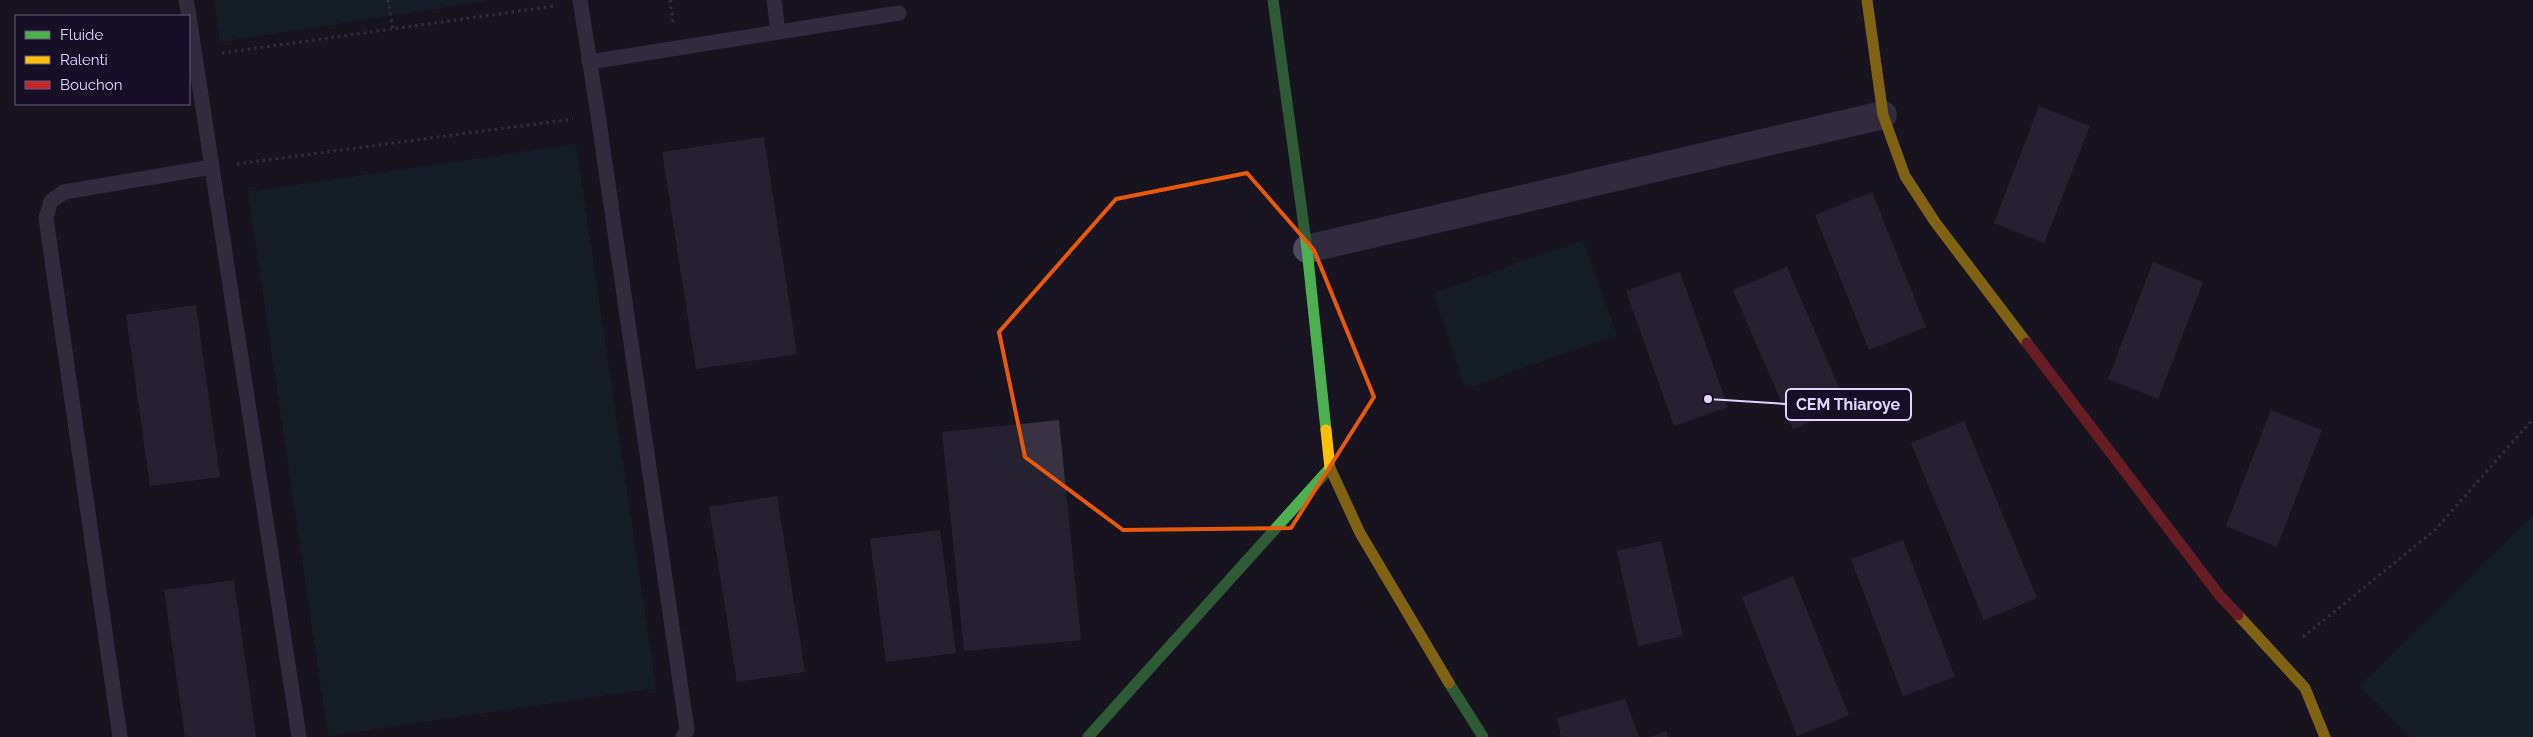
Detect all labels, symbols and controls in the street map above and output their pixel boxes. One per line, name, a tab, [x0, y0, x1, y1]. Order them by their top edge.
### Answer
legend	[15, 15, 190, 105]
text: Fluide	[60, 26, 103, 44]
text: Ralenti	[60, 51, 108, 69]
text: Bouchon	[60, 76, 122, 94]
callout: CEM Thiaroye	[1786, 389, 1911, 420]
text: CEM Thiaroye	[1796, 395, 1901, 414]

